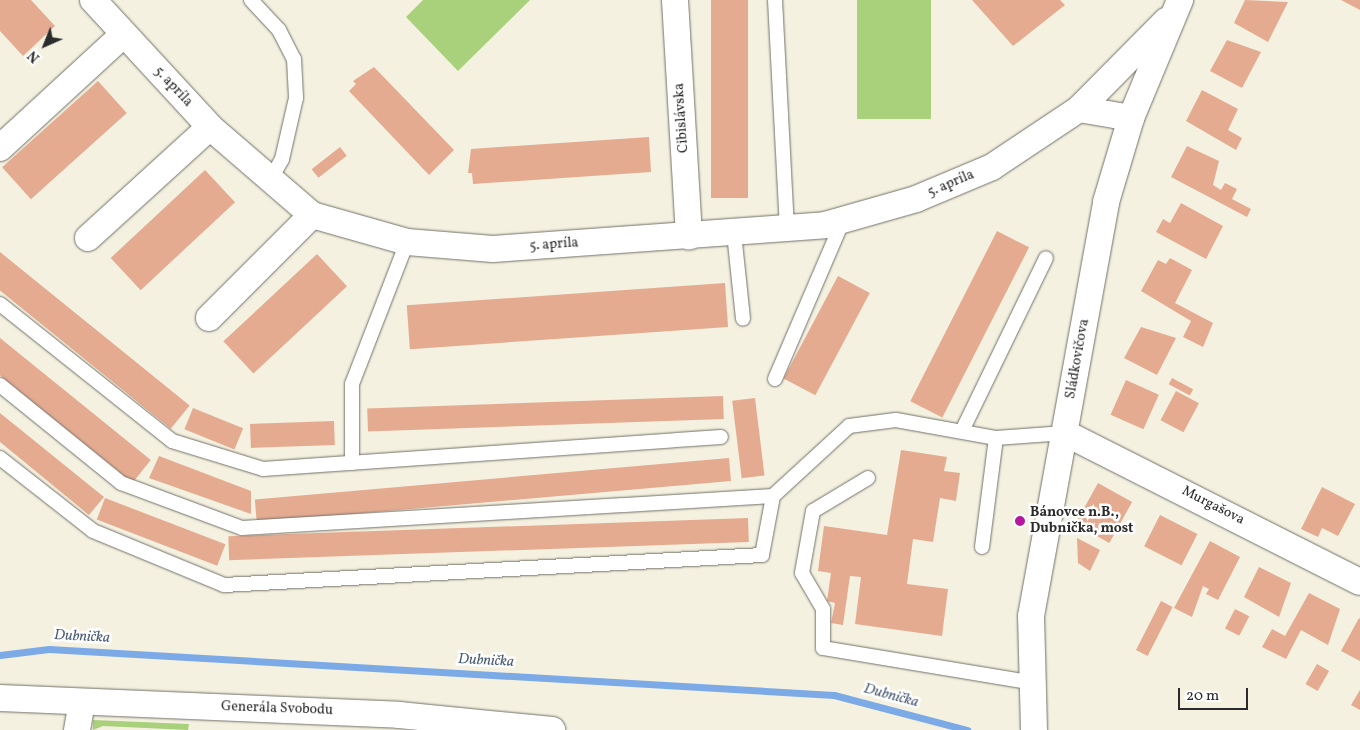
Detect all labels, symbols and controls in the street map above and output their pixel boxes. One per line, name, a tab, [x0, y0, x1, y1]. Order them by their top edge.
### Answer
north arrow	[20, 20, 70, 70]
text: N	[24, 46, 44, 67]
street label: 5. apríla	[150, 63, 196, 111]
street label: Cibislávska	[671, 83, 693, 153]
street label: 5. apríla	[925, 167, 977, 201]
street label: 5. apríla	[529, 235, 579, 255]
street label: Sládkovičova	[1063, 318, 1093, 400]
street label: Murgašova	[1179, 483, 1247, 529]
place label: Bánovce n.B., Dubnička, most	[1030, 505, 1133, 538]
marker: Bánovce n.B., Dubnička, most	[1014, 515, 1026, 527]
water label: Dubnička	[54, 627, 110, 647]
water label: Dubnička	[458, 651, 514, 671]
scale bar	[1180, 678, 1250, 710]
water label: Dubnička	[862, 680, 920, 712]
text: 20 m	[1186, 686, 1219, 707]
street label: Generála Svobodu	[221, 699, 333, 719]

